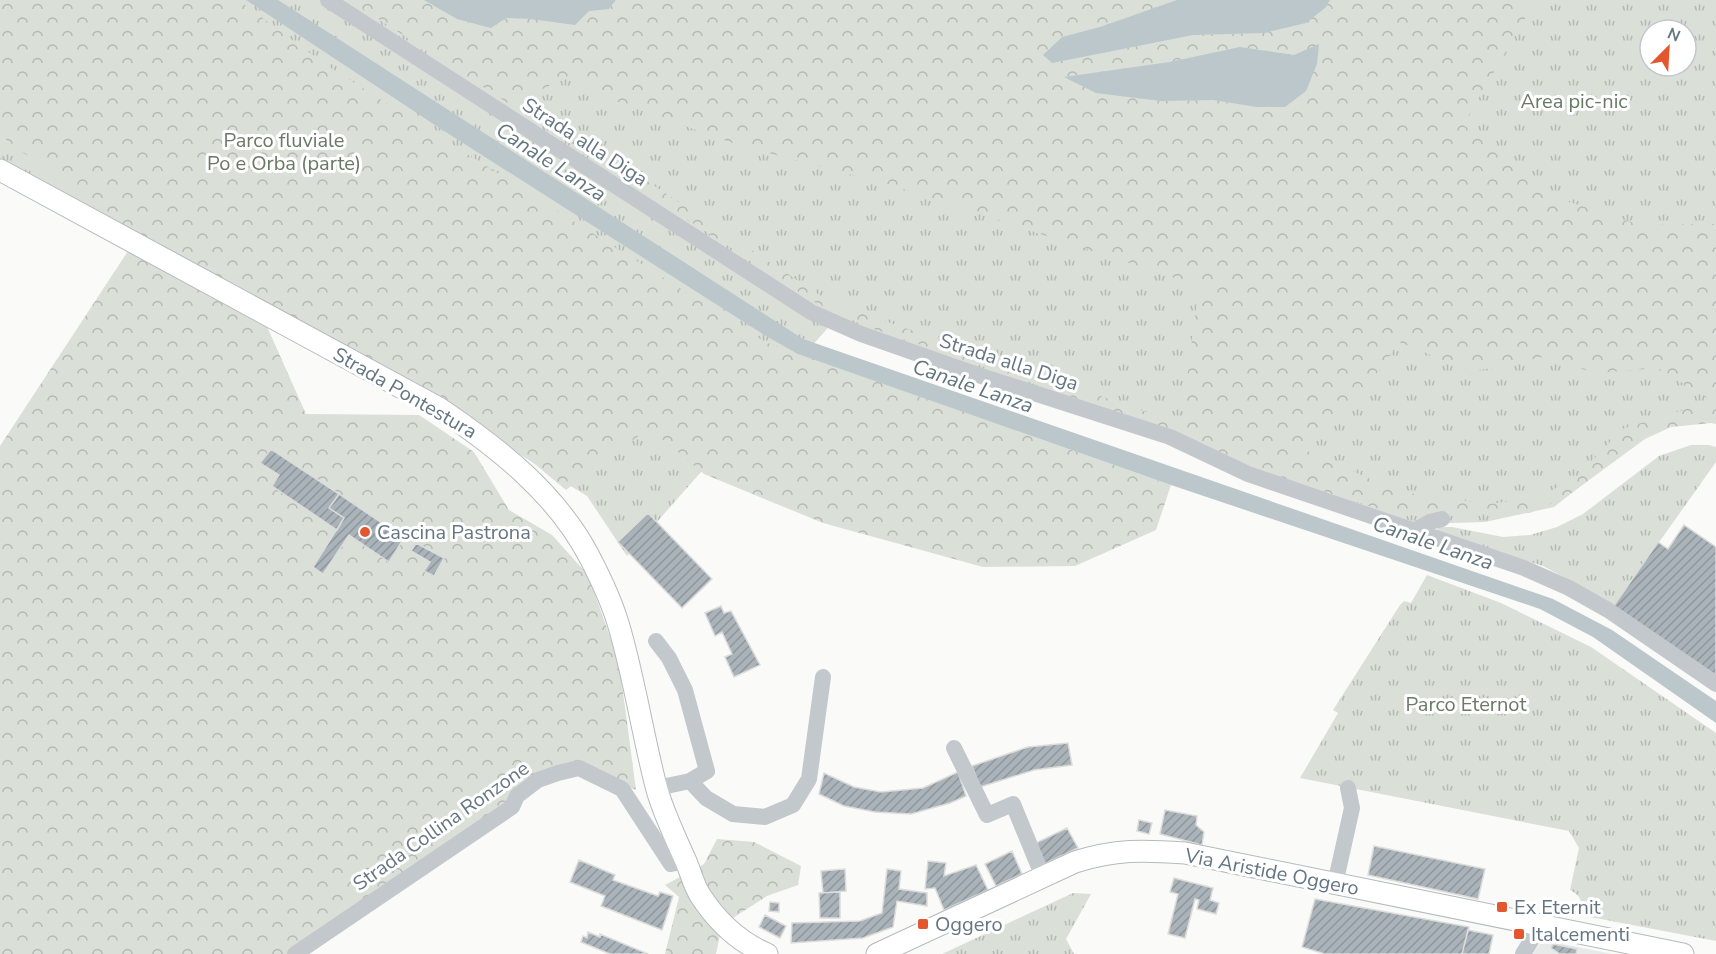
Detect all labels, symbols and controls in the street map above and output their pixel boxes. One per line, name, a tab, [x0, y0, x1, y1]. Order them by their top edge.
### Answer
north arrow	[1638, 18, 1698, 78]
text: N	[1664, 23, 1684, 48]
park label: Area pic-nic	[1520, 88, 1628, 115]
street label: Strada alla Diga	[517, 91, 653, 193]
water label: Canale Lanza	[491, 116, 611, 208]
park label: Parco fluviale Po e Orba (parte)	[207, 127, 361, 177]
street label: Strada alla Diga	[936, 327, 1082, 397]
street label: Strada Pontestura	[328, 341, 482, 445]
water label: Canale Lanza	[909, 352, 1037, 420]
water label: Canale Lanza	[1369, 509, 1497, 577]
place label: Cascina Pastrona	[377, 519, 531, 546]
marker: Cascina Pastrona	[358, 525, 372, 539]
park label: Parco Eternot	[1406, 691, 1527, 718]
street label: Strada Collina Ronzone	[347, 755, 535, 897]
street label: Via Aristide Oggero	[1182, 842, 1361, 902]
place label: Ex Eternit	[1514, 894, 1602, 921]
marker: Ex Eternit	[1495, 900, 1509, 914]
place label: Oggero	[935, 911, 1003, 938]
marker: Oggero	[916, 917, 930, 931]
place label: Italcementi	[1531, 921, 1630, 948]
marker: Italcementi	[1512, 927, 1526, 941]

